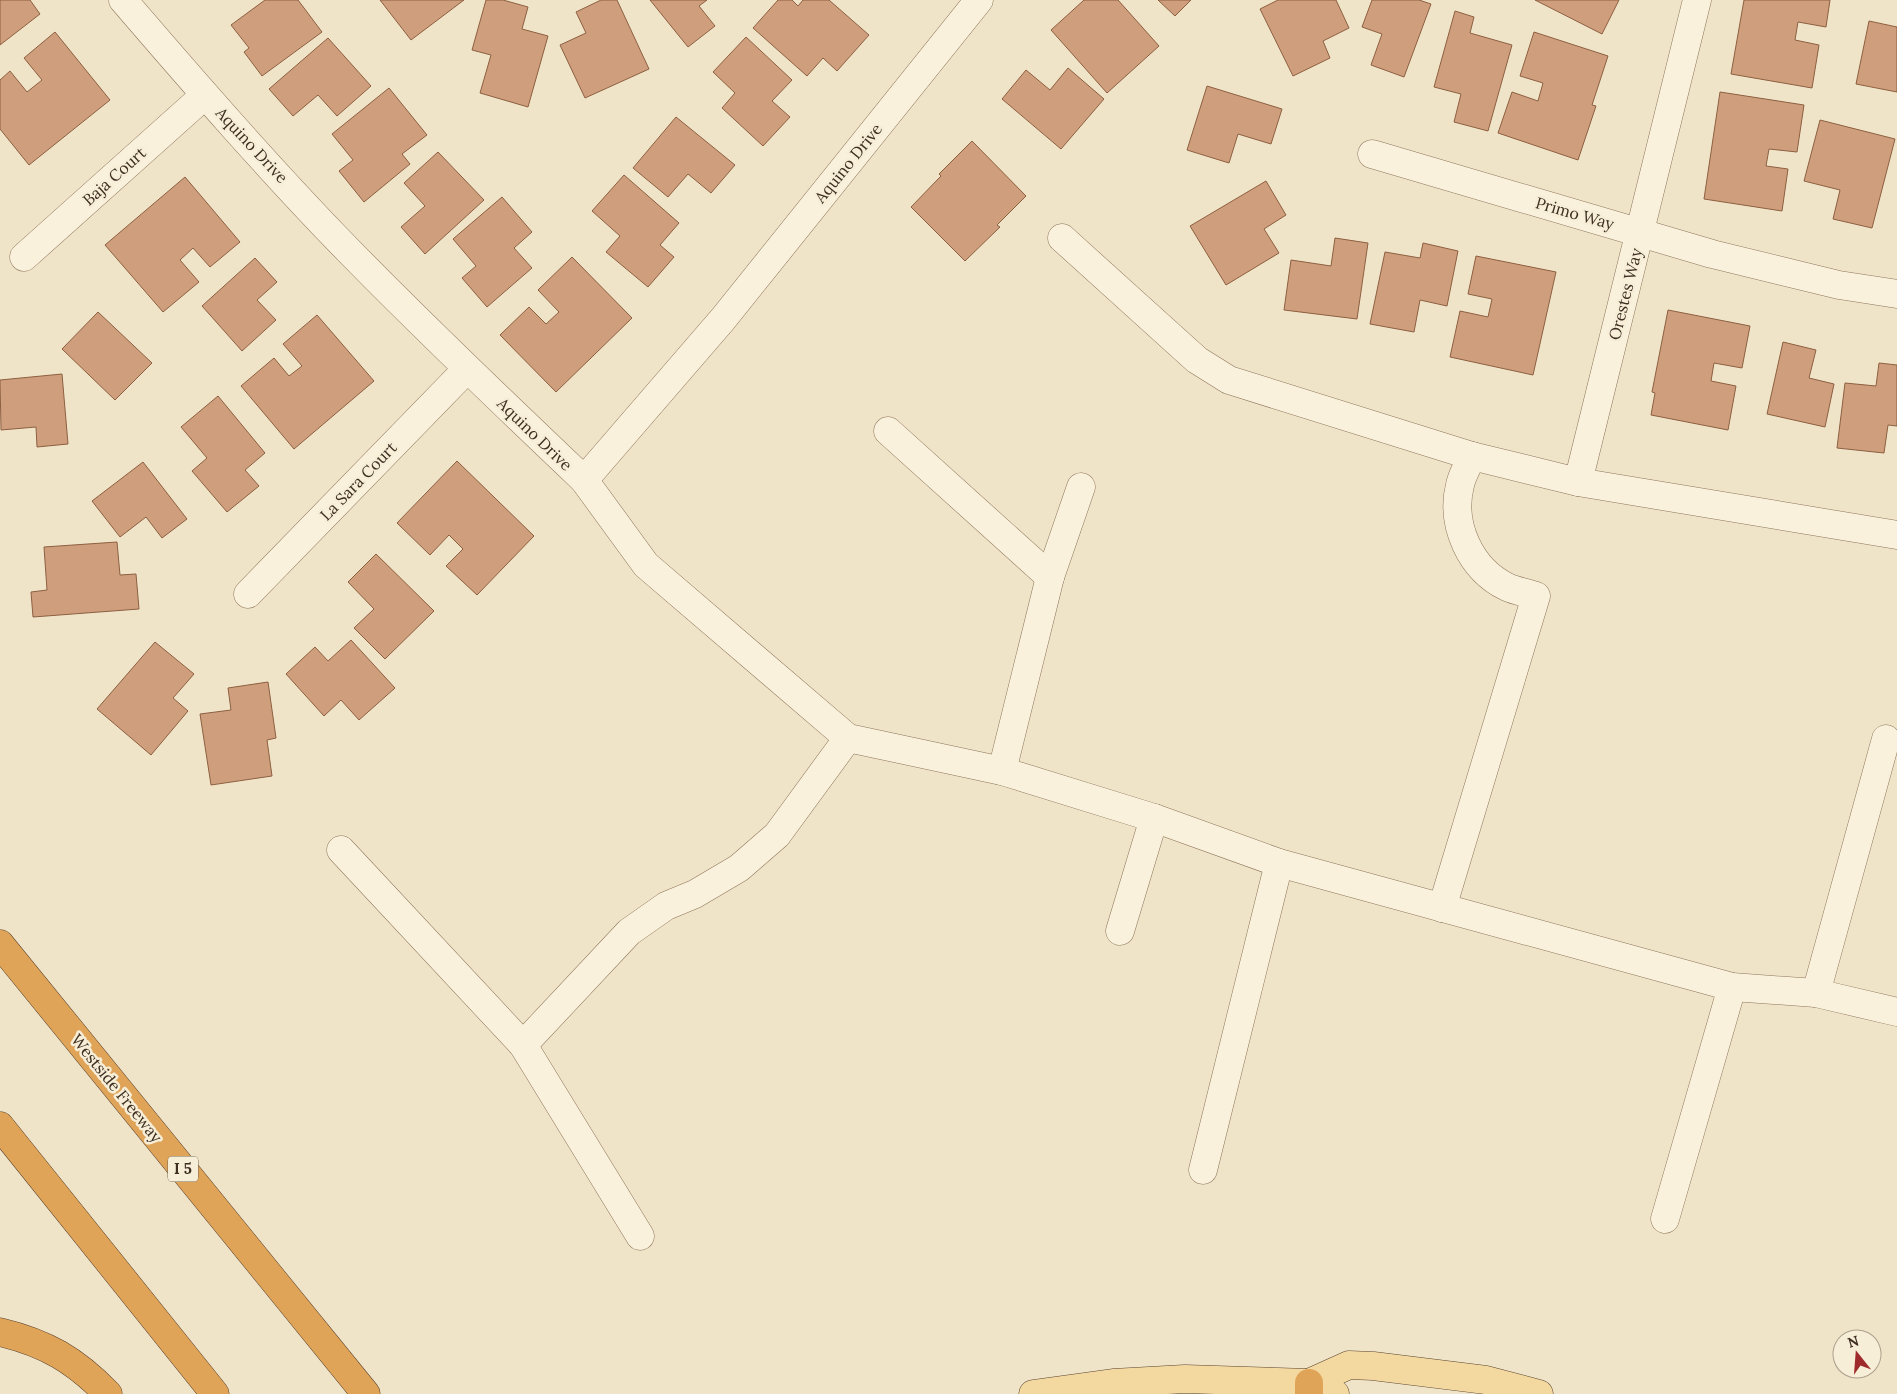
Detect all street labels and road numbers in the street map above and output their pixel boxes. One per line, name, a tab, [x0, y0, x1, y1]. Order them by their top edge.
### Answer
street label: Aquino Drive	[211, 102, 292, 187]
street label: Aquino Drive	[809, 119, 886, 208]
street label: Baja Court	[78, 142, 150, 210]
street label: Primo Way	[1533, 192, 1617, 234]
street label: Orestes Way	[1604, 245, 1646, 342]
street label: Aquino Drive	[493, 393, 577, 475]
street label: La Sara Court	[315, 437, 401, 525]
street label: Westside Freeway	[67, 1030, 167, 1147]
road number: I 5	[168, 1156, 198, 1182]

